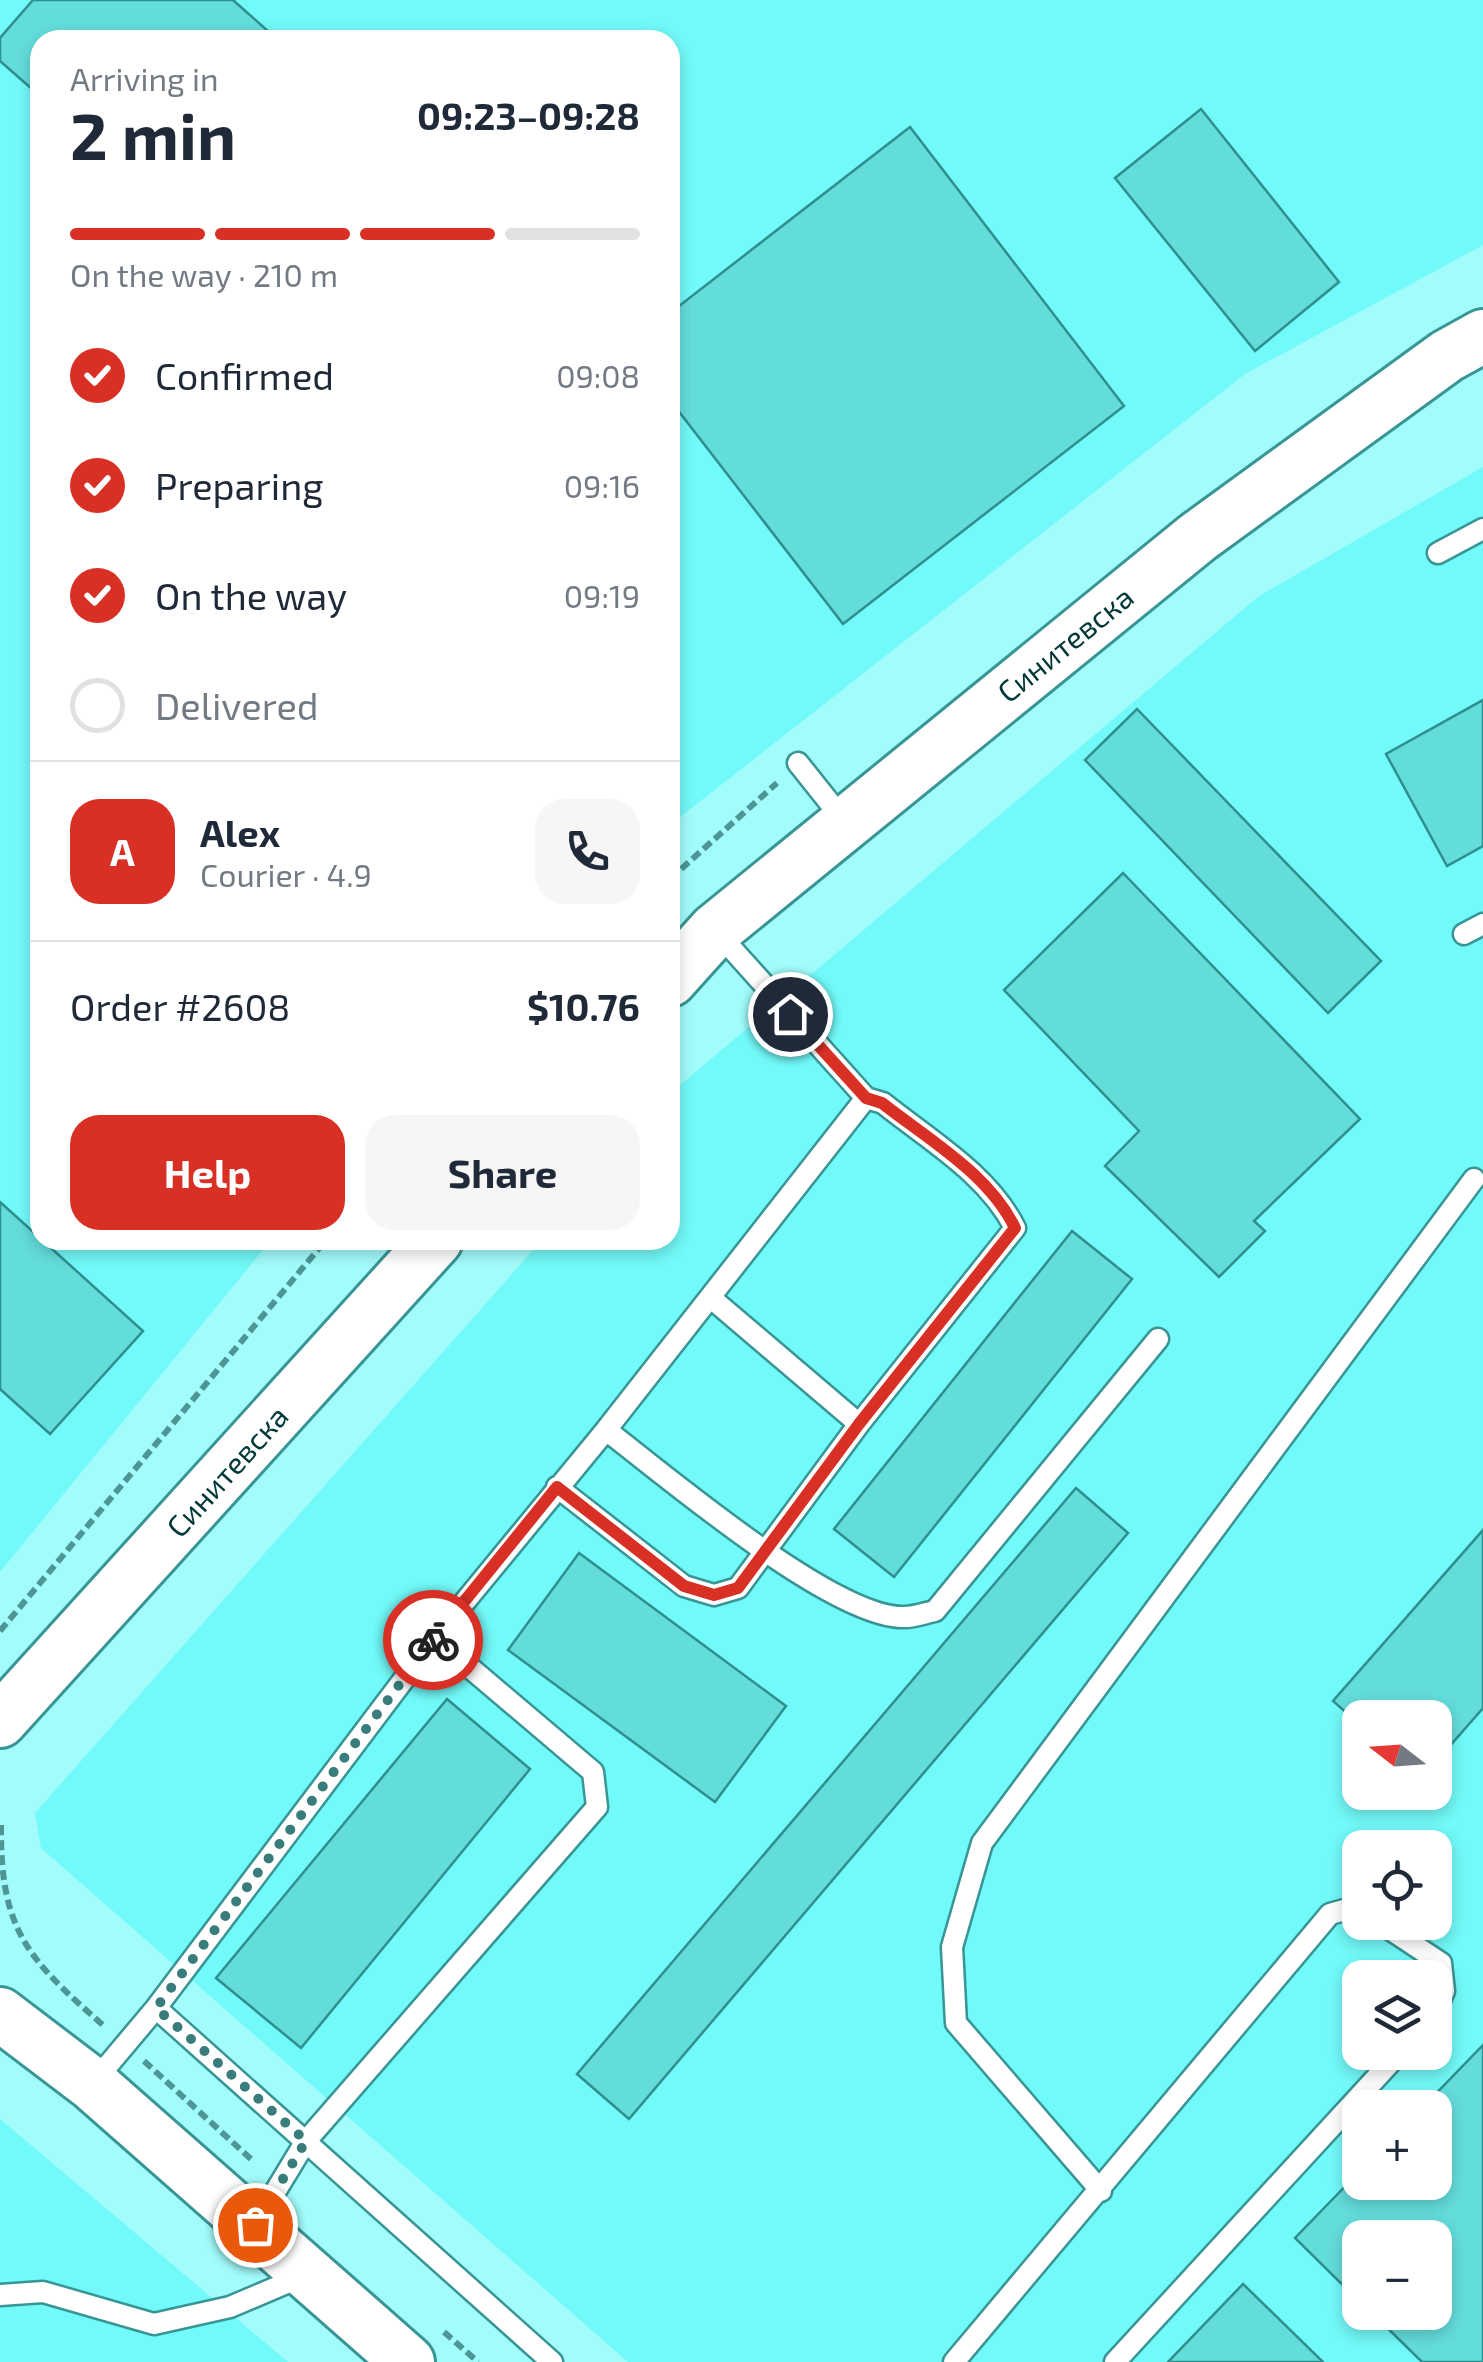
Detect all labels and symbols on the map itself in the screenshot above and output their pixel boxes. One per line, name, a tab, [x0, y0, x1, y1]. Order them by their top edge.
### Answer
street label: Синитевска	[990, 578, 1140, 709]
pin	[748, 972, 833, 1057]
street label: Синитевска	[158, 1398, 295, 1544]
courier	[383, 1590, 483, 1690]
north arrow	[1342, 1700, 1452, 1810]
pin	[213, 2183, 298, 2268]

